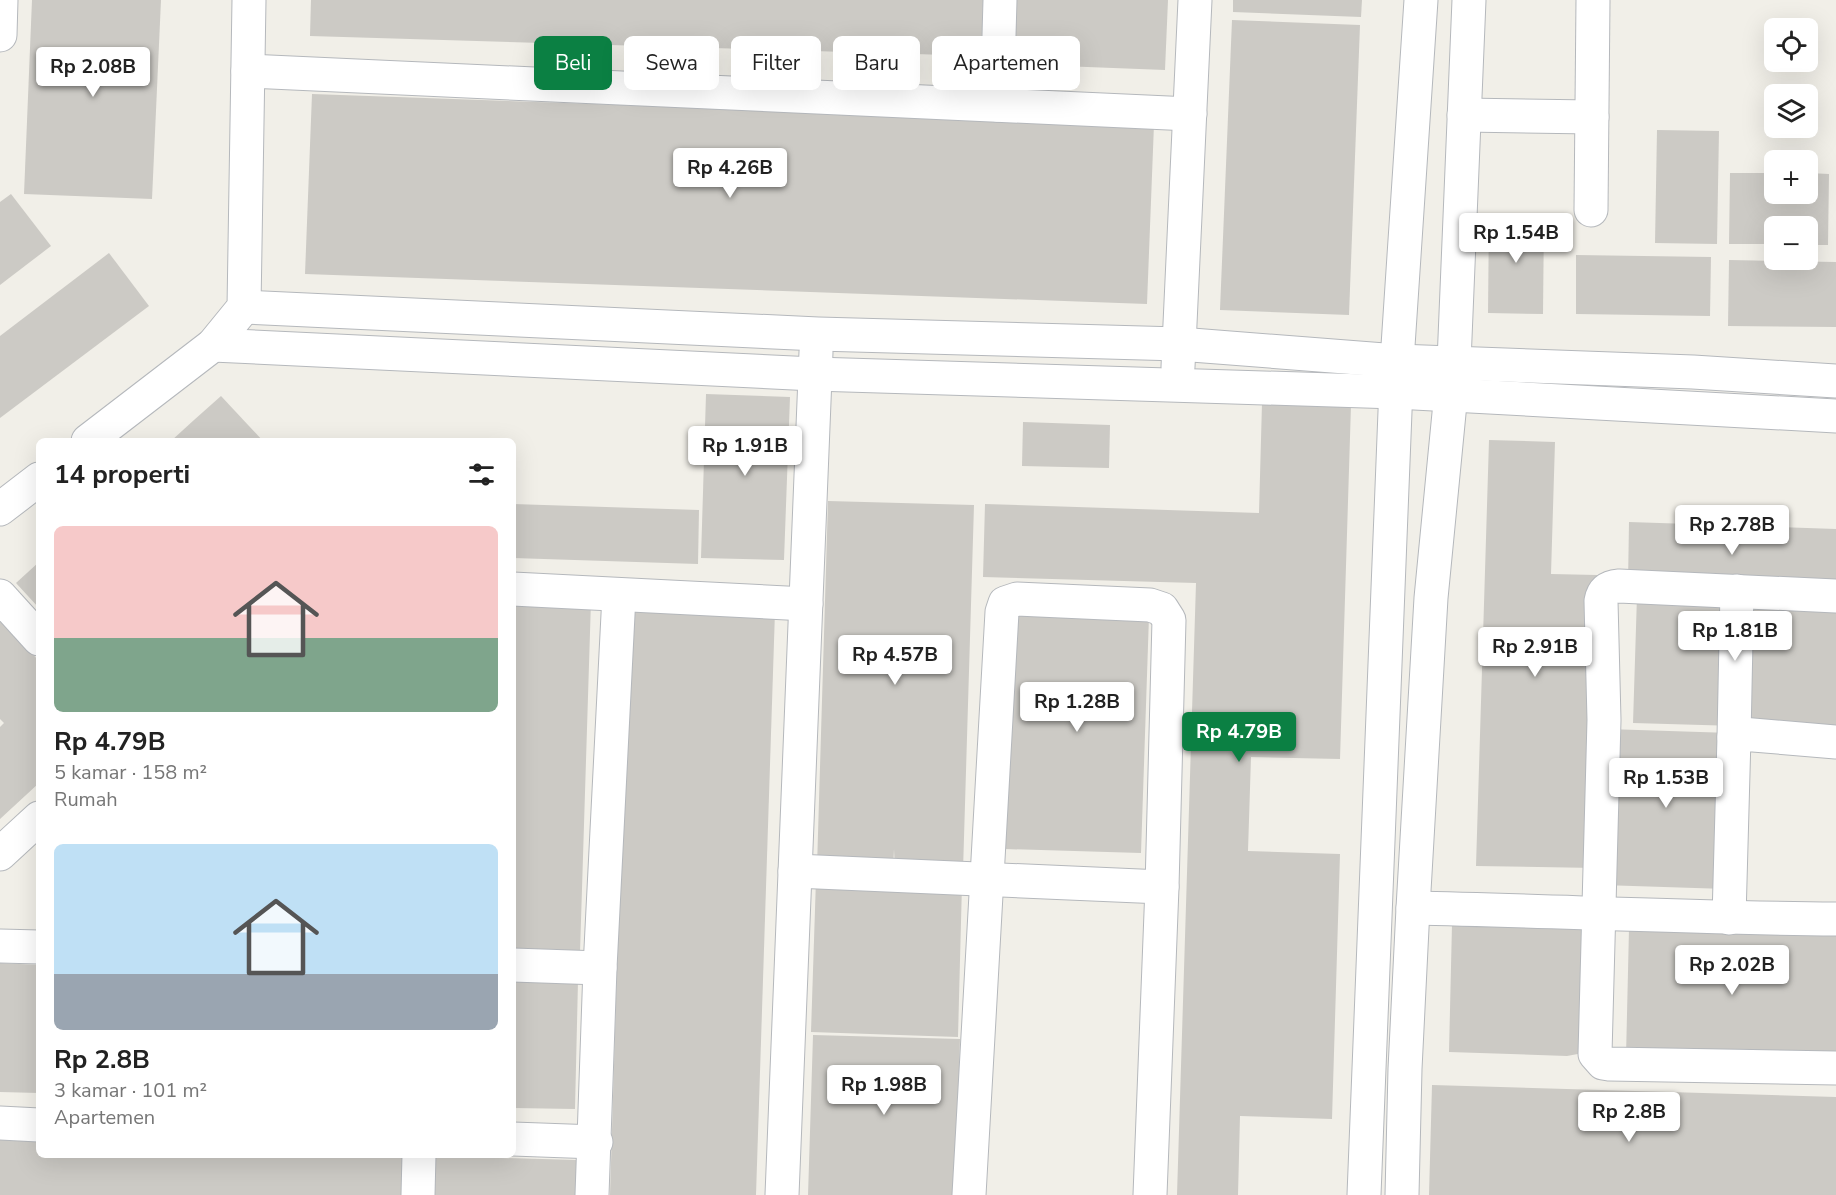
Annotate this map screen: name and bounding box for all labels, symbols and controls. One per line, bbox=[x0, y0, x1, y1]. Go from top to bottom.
map controls bbox=[1764, 18, 1818, 270]
button: locate bbox=[1764, 18, 1818, 72]
chip: Beli bbox=[534, 36, 612, 90]
chip: Sewa bbox=[624, 36, 719, 90]
chip: Filter bbox=[731, 36, 821, 90]
chip: Baru bbox=[833, 36, 920, 90]
chip: Apartemen bbox=[932, 36, 1080, 90]
pin: Rp 2.08B bbox=[31, 47, 155, 98]
text: Rp 2.08B bbox=[50, 53, 136, 80]
button: layers bbox=[1764, 84, 1818, 138]
pin: Rp 4.26B bbox=[668, 148, 792, 199]
button: + bbox=[1764, 150, 1818, 204]
text: Rp 4.26B bbox=[687, 154, 773, 181]
pin: Rp 1.54B bbox=[1454, 213, 1578, 264]
button: − bbox=[1764, 216, 1818, 270]
text: Rp 1.54B bbox=[1473, 219, 1559, 246]
pin: Rp 1.91B bbox=[683, 426, 807, 477]
text: Rp 1.91B bbox=[702, 432, 788, 459]
text: 14 properti bbox=[54, 457, 190, 492]
icon: filters bbox=[465, 458, 498, 491]
pin: Rp 2.78B bbox=[1670, 505, 1794, 556]
text: Rp 2.78B bbox=[1689, 511, 1775, 538]
icon: home bbox=[222, 565, 330, 673]
pin: Rp 1.81B bbox=[1673, 611, 1797, 662]
text: Rp 1.81B bbox=[1692, 617, 1778, 644]
pin: Rp 2.91B bbox=[1473, 627, 1597, 678]
text: Rp 2.91B bbox=[1492, 633, 1578, 660]
pin: Rp 4.57B bbox=[833, 635, 957, 686]
text: Rp 4.57B bbox=[852, 641, 938, 668]
pin: Rp 1.28B bbox=[1015, 682, 1139, 733]
text: Rp 1.28B bbox=[1034, 688, 1120, 715]
pin: Rp 4.79B bbox=[1177, 712, 1301, 763]
text: Rp 4.79B bbox=[1196, 718, 1282, 745]
text: Rp 4.79B bbox=[54, 724, 166, 759]
pin: Rp 1.53B bbox=[1604, 758, 1728, 809]
text: 5 kamar · 158 m² bbox=[54, 759, 207, 786]
text: Rp 1.53B bbox=[1623, 764, 1709, 791]
text: Rumah bbox=[54, 786, 118, 813]
icon: home bbox=[222, 883, 330, 991]
pin: Rp 2.02B bbox=[1670, 945, 1794, 996]
text: Rp 2.02B bbox=[1689, 951, 1775, 978]
text: Rp 2.8B bbox=[54, 1042, 150, 1077]
pin: Rp 1.98B bbox=[822, 1065, 946, 1116]
text: Rp 1.98B bbox=[841, 1071, 927, 1098]
text: 3 kamar · 101 m² bbox=[54, 1077, 207, 1104]
pin: Rp 2.8B bbox=[1574, 1092, 1684, 1143]
text: Rp 2.8B bbox=[1592, 1098, 1666, 1125]
text: Apartemen bbox=[54, 1104, 155, 1131]

